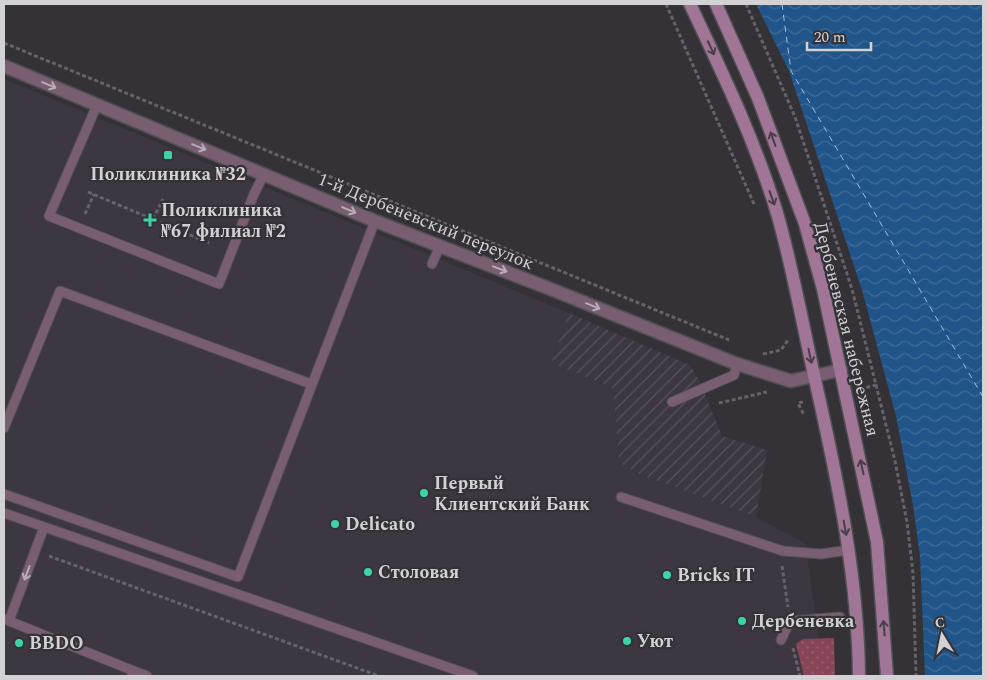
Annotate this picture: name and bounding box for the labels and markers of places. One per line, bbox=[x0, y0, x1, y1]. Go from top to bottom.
marker: Поликлиника №32 bbox=[162, 149, 174, 161]
place label: Поликлиника №32 bbox=[90, 161, 246, 188]
place label: Поликлиника №67 филиал №2 bbox=[161, 197, 286, 245]
marker: Поликлиника №67 филиал №2 bbox=[143, 213, 157, 227]
place label: Первый Клиентский Банк bbox=[434, 470, 590, 518]
marker: Первый Клиентский Банк bbox=[418, 487, 430, 499]
place label: Delicato bbox=[345, 511, 415, 538]
marker: Delicato bbox=[329, 518, 341, 530]
place label: Столовая bbox=[378, 559, 460, 586]
place label: Bricks IT bbox=[677, 562, 755, 589]
marker: Столовая bbox=[362, 566, 374, 578]
marker: Bricks IT bbox=[661, 569, 673, 581]
place label: Дербеневка bbox=[752, 608, 855, 635]
marker: Дербеневка bbox=[736, 615, 748, 627]
place label: Уют bbox=[637, 628, 673, 655]
place label: BBDO bbox=[29, 630, 84, 657]
marker: Уют bbox=[621, 635, 633, 647]
marker: BBDO bbox=[13, 637, 25, 649]

